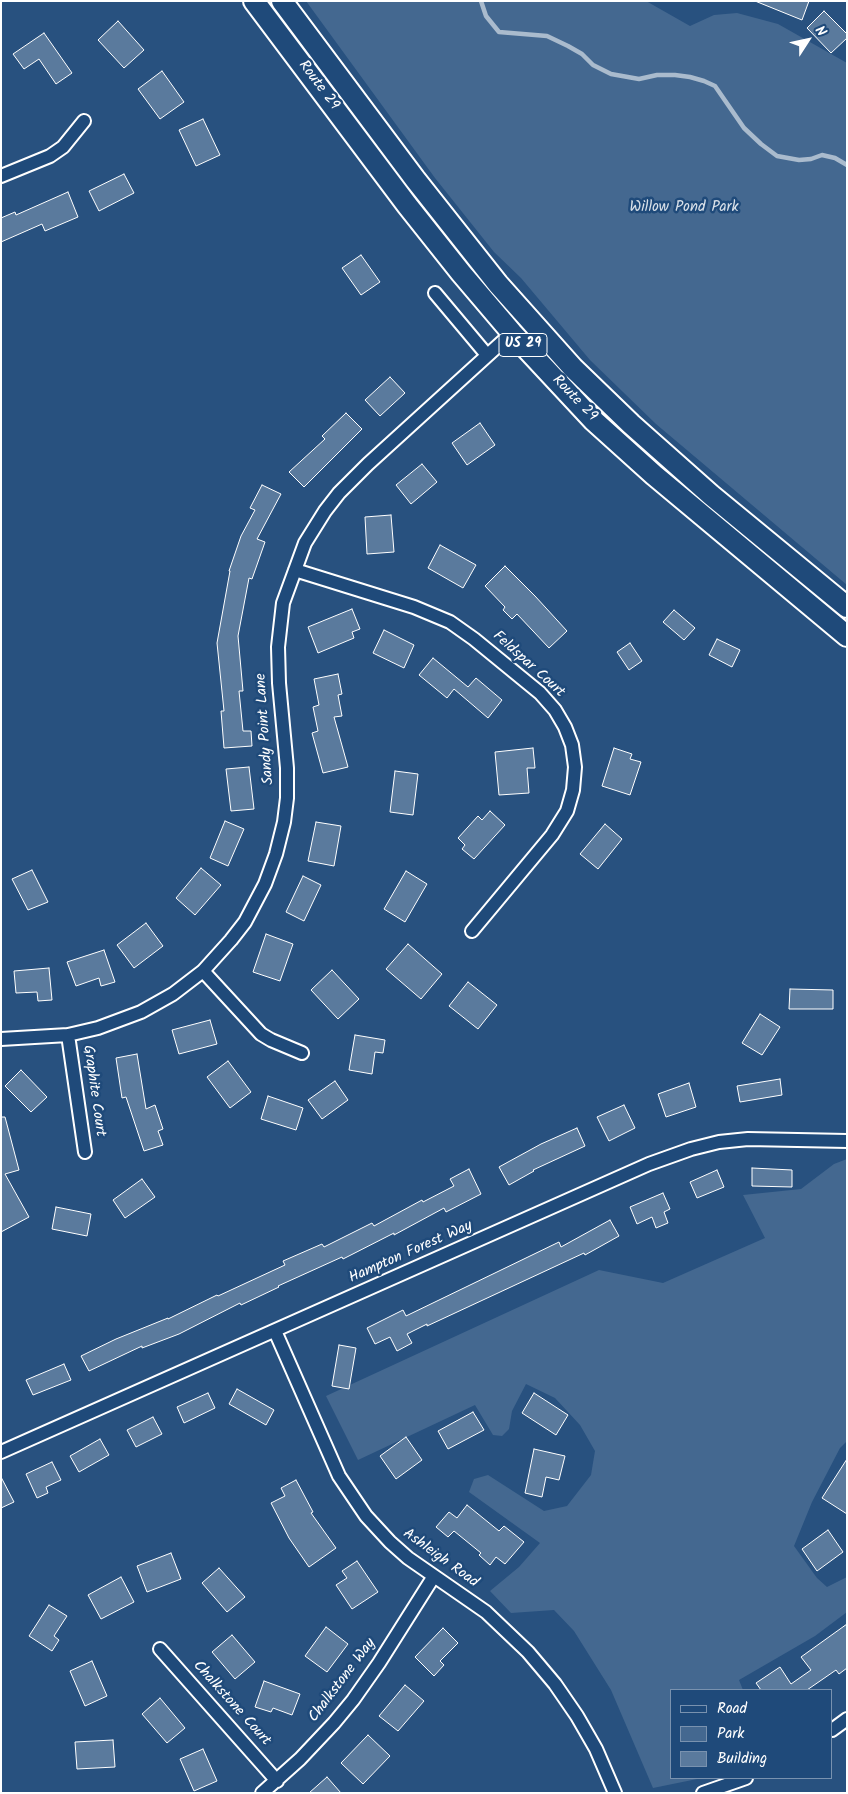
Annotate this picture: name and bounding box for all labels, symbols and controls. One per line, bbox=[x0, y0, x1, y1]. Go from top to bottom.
north arrow bbox=[783, 15, 833, 65]
text: N bbox=[809, 21, 832, 41]
street label: Route 29 bbox=[294, 58, 342, 114]
park label: Willow Pond Park bbox=[629, 199, 739, 217]
road number: US 29 bbox=[499, 334, 547, 356]
street label: Route 29 bbox=[548, 372, 600, 426]
street label: Feldspar Court bbox=[488, 628, 568, 702]
street label: Sandy Point Lane bbox=[253, 673, 279, 785]
street label: Graphite Court bbox=[78, 1044, 108, 1138]
street label: Hampton Forest Way bbox=[347, 1218, 475, 1288]
street label: Ashleigh Road bbox=[399, 1526, 481, 1592]
street label: Chalkstone Way bbox=[306, 1636, 380, 1726]
street label: Chalkstone Court bbox=[188, 1658, 274, 1750]
legend bbox=[670, 1689, 833, 1779]
text: Road bbox=[717, 1697, 747, 1721]
text: Park bbox=[717, 1722, 744, 1746]
text: Building bbox=[717, 1747, 767, 1771]

